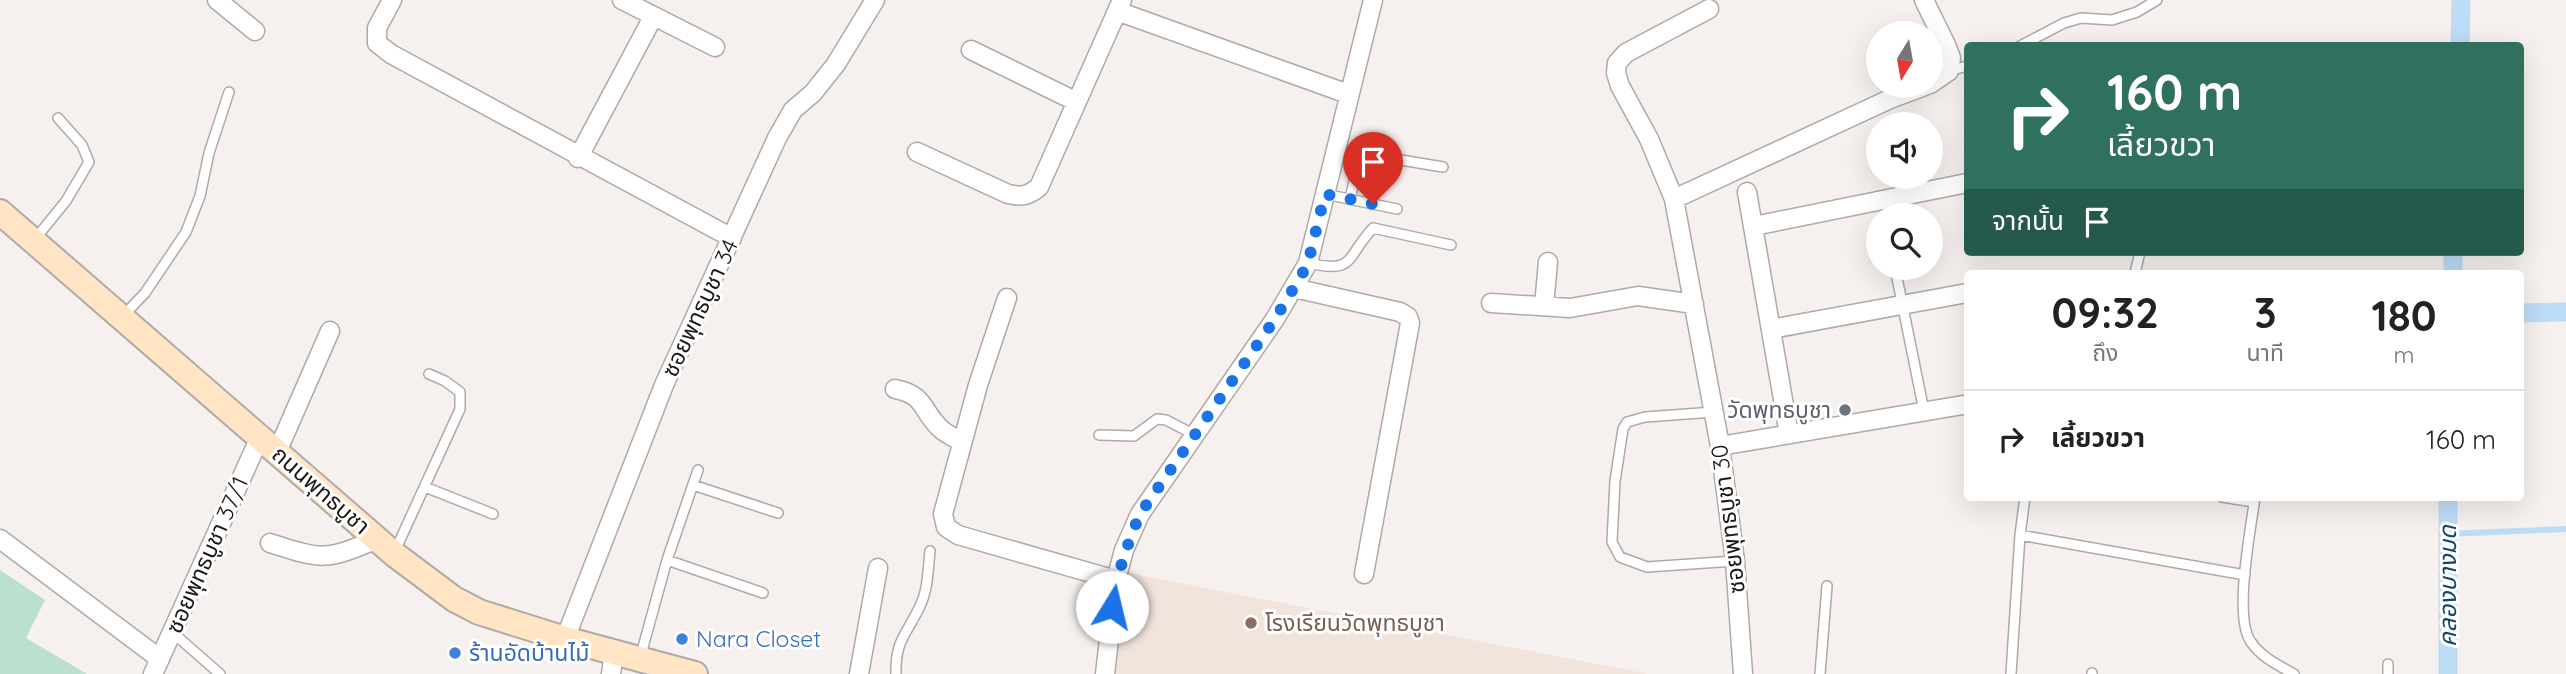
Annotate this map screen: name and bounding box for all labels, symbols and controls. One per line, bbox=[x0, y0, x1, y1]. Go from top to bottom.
north arrow bbox=[1866, 21, 1942, 98]
map controls bbox=[1866, 21, 1943, 280]
text: 160 m bbox=[2107, 61, 2242, 122]
icon: right bbox=[1992, 70, 2083, 161]
button: sound bbox=[1866, 112, 1943, 189]
text: เลี้ยวขวา bbox=[2107, 124, 2215, 164]
pin bbox=[1343, 132, 1403, 204]
icon: arrive bbox=[1354, 143, 1392, 181]
button: search bbox=[1866, 203, 1943, 280]
icon: arrive bbox=[2078, 203, 2116, 241]
text: จากนั้น bbox=[1992, 204, 2064, 237]
street label: ซอยพุทธบูชา 34 bbox=[655, 234, 745, 382]
text: 09:32 bbox=[2051, 286, 2159, 339]
text: 3 bbox=[2254, 286, 2276, 339]
text: 180 bbox=[2371, 289, 2437, 342]
text: ถึง bbox=[2092, 338, 2118, 367]
text: นาที bbox=[2246, 338, 2284, 367]
text: m bbox=[2393, 340, 2414, 369]
place label: วัดพุทธบูชา bbox=[1727, 395, 1831, 425]
marker: วัดพุทธบูชา bbox=[1837, 402, 1853, 418]
icon: right bbox=[1992, 420, 2030, 458]
text: เลี้ยวขวา bbox=[2051, 421, 2145, 454]
text: 160 m bbox=[2426, 423, 2496, 456]
street label: ถนนพุทธบูชา bbox=[266, 439, 376, 541]
street label: ซอยพุทธบูชา 30 bbox=[1704, 443, 1752, 595]
street label: ซอยพุทธบูชา 37/1 bbox=[159, 472, 255, 638]
water label: คลองบางมด bbox=[2432, 524, 2462, 647]
position arrow bbox=[1075, 570, 1149, 644]
place label: โรงเรียนวัดพุทธบูชา bbox=[1265, 608, 1445, 638]
marker: โรงเรียนวัดพุทธบูชา bbox=[1243, 615, 1259, 631]
place label: Nara Closet bbox=[696, 624, 821, 653]
marker: Nara Closet bbox=[674, 631, 690, 647]
place label: ร้านอัดบ้านไม้ bbox=[469, 638, 589, 667]
marker: ร้านอัดบ้านไม้ bbox=[447, 645, 463, 661]

